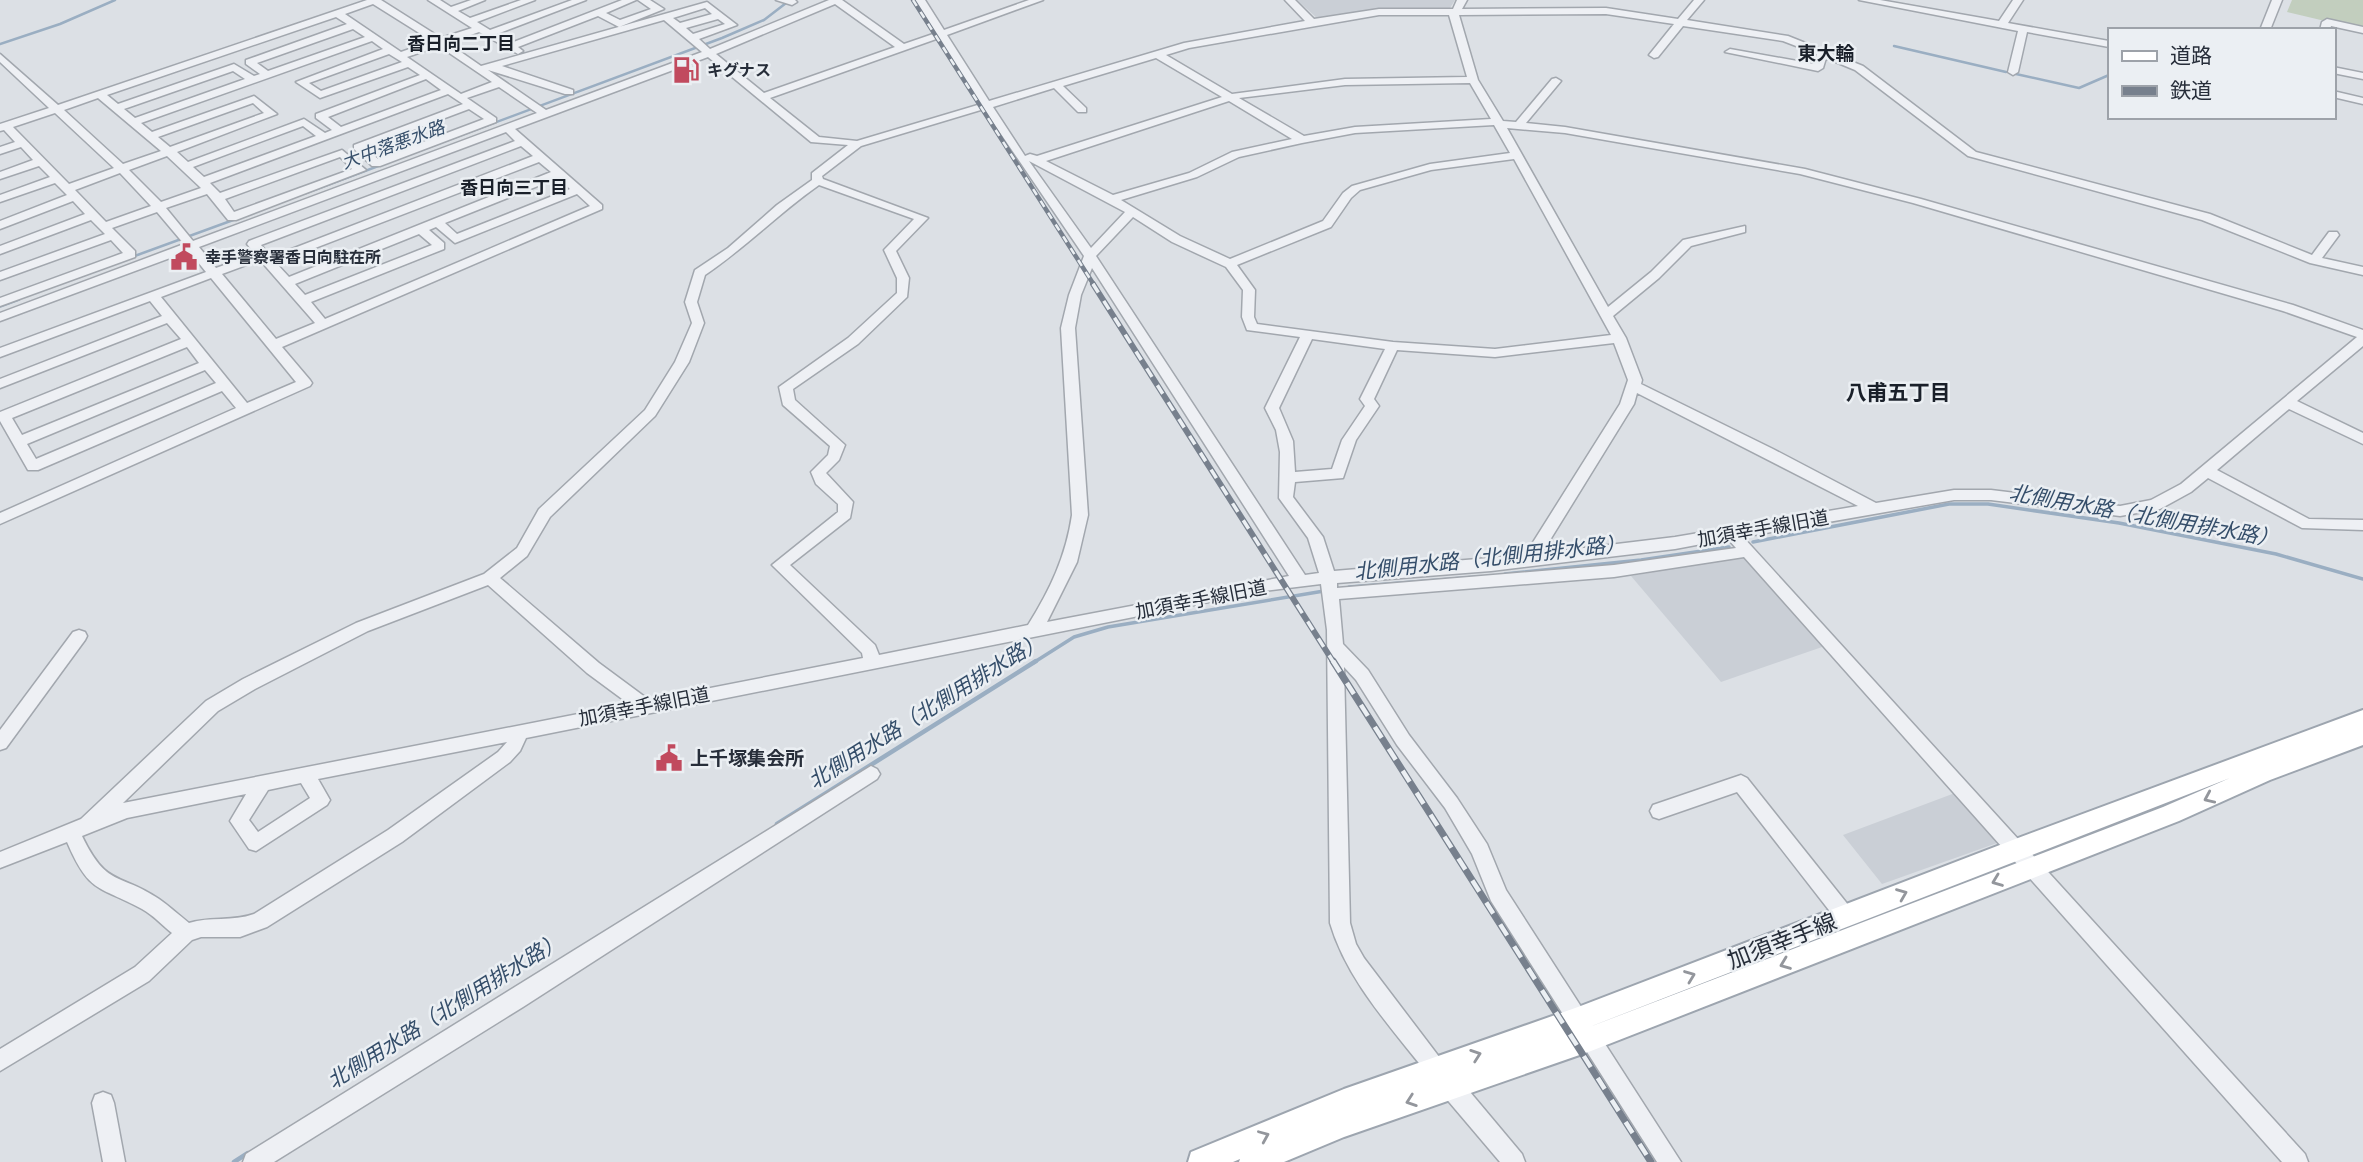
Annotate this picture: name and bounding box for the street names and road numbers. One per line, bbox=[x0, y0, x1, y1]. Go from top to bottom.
street label: 加須幸手線旧道 bbox=[1695, 502, 1831, 553]
street label: 加須幸手線旧道 bbox=[1133, 572, 1269, 625]
street label: 加須幸手線旧道 bbox=[576, 679, 712, 732]
street label: 加須幸手線 bbox=[1722, 904, 1842, 977]

